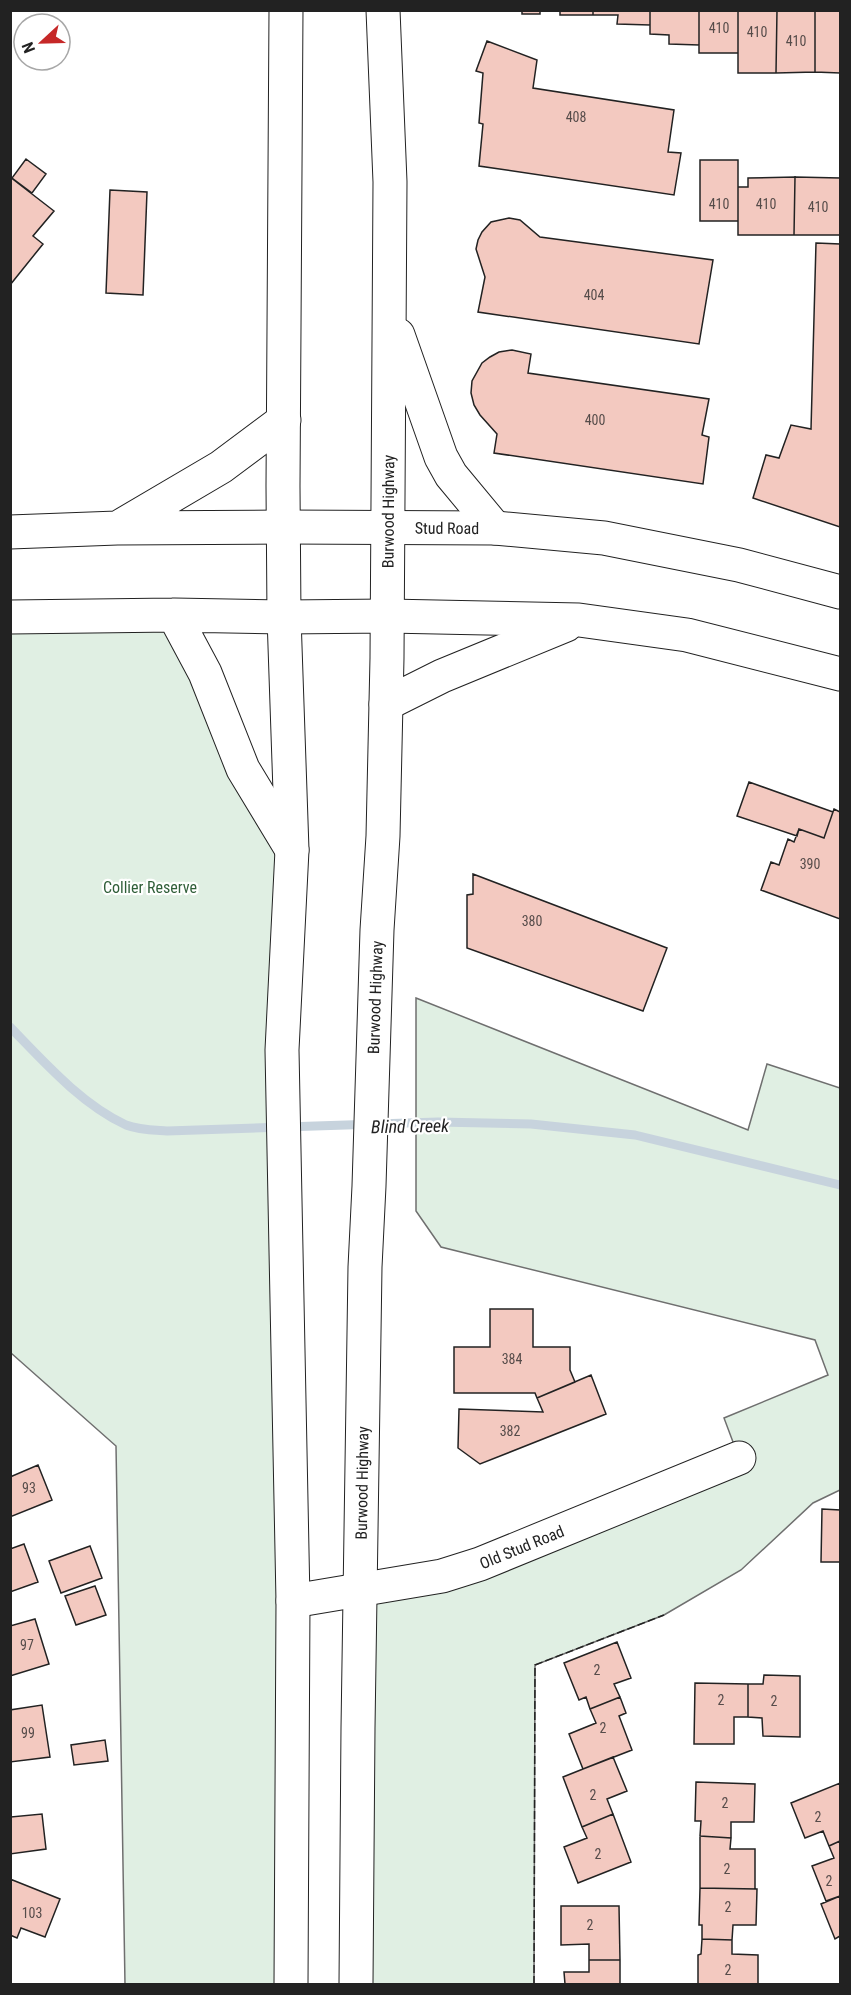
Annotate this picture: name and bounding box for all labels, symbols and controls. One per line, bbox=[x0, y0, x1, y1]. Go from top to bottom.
north arrow bbox=[12, 12, 72, 72]
house number: 410 bbox=[709, 20, 729, 36]
house number: 410 bbox=[747, 24, 767, 40]
house number: 410 bbox=[786, 33, 806, 49]
text: N bbox=[18, 39, 39, 56]
house number: 408 bbox=[566, 109, 586, 125]
house number: 410 bbox=[709, 196, 729, 212]
house number: 410 bbox=[756, 196, 776, 212]
house number: 410 bbox=[808, 199, 828, 215]
house number: 404 bbox=[584, 287, 604, 303]
house number: 400 bbox=[585, 412, 605, 428]
street label: Burwood Highway bbox=[378, 454, 398, 568]
street label: Stud Road bbox=[415, 518, 479, 537]
house number: 390 bbox=[800, 856, 820, 872]
park label: Collier Reserve bbox=[103, 878, 197, 897]
house number: 380 bbox=[522, 913, 542, 929]
street label: Burwood Highway bbox=[364, 940, 386, 1054]
water label: Blind Creek bbox=[371, 1115, 450, 1137]
house number: 384 bbox=[502, 1351, 522, 1367]
house number: 382 bbox=[500, 1423, 520, 1439]
street label: Burwood Highway bbox=[351, 1426, 372, 1540]
house number: 93 bbox=[22, 1480, 36, 1496]
street label: Old Stud Road bbox=[477, 1521, 567, 1573]
house number: 97 bbox=[20, 1637, 34, 1653]
house number: 2 bbox=[594, 1662, 601, 1678]
house number: 2 bbox=[718, 1692, 725, 1708]
house number: 2 bbox=[771, 1693, 778, 1709]
house number: 2 bbox=[600, 1720, 607, 1736]
house number: 99 bbox=[21, 1725, 35, 1741]
house number: 2 bbox=[590, 1787, 597, 1803]
house number: 2 bbox=[722, 1795, 729, 1811]
house number: 2 bbox=[815, 1809, 822, 1825]
house number: 2 bbox=[595, 1846, 602, 1862]
house number: 2 bbox=[724, 1861, 731, 1877]
house number: 2 bbox=[826, 1873, 833, 1889]
house number: 2 bbox=[725, 1899, 732, 1915]
house number: 103 bbox=[22, 1905, 42, 1921]
house number: 2 bbox=[587, 1917, 594, 1933]
house number: 2 bbox=[725, 1962, 732, 1978]

